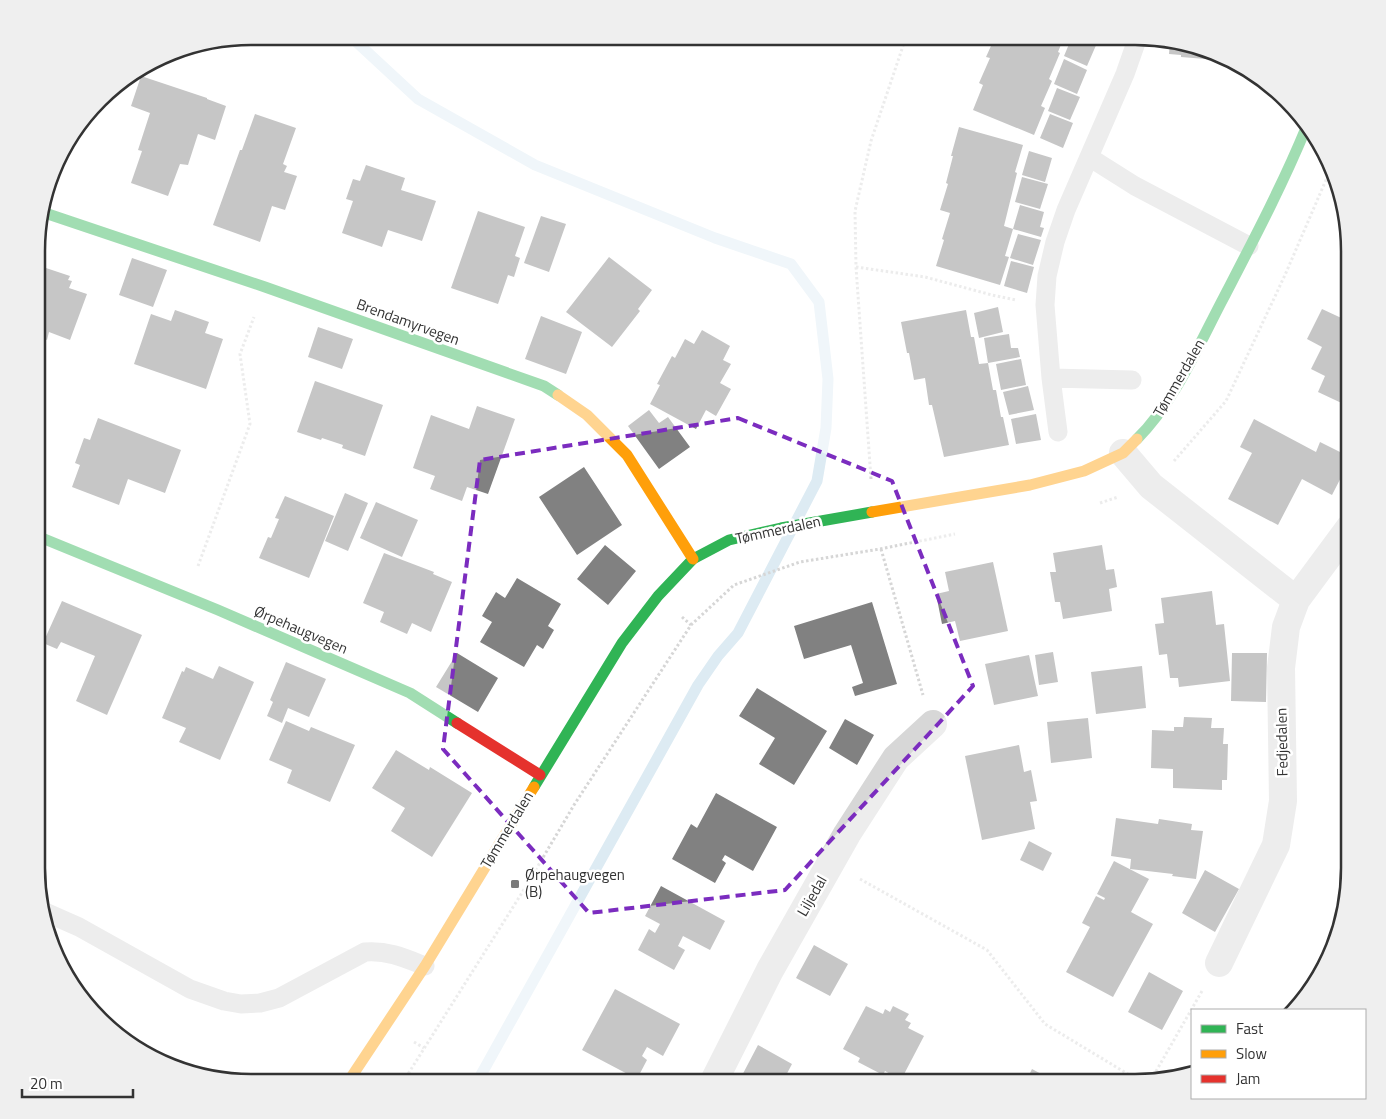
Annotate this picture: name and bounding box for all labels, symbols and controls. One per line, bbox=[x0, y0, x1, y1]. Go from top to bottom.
street label: Brendamyrvegen bbox=[353, 292, 463, 351]
street label: Tømmerdalen bbox=[1147, 334, 1210, 421]
street label: Tømmerdalen bbox=[733, 509, 823, 550]
street label: Ørpehaugvegen bbox=[251, 599, 352, 660]
street label: Fedjedalen bbox=[1269, 708, 1294, 776]
street label: Tømmerdalen bbox=[474, 787, 539, 873]
place label: Ørpehaugvegen (B) bbox=[525, 863, 625, 903]
street label: Liljedal bbox=[791, 871, 832, 920]
marker: Ørpehaugvegen (B) bbox=[509, 878, 521, 890]
legend bbox=[1191, 1009, 1366, 1099]
text: Fast bbox=[1236, 1017, 1264, 1040]
text: Slow bbox=[1236, 1042, 1267, 1065]
scale bar bbox=[22, 1066, 134, 1098]
text: Jam bbox=[1236, 1067, 1260, 1090]
text: 20 m bbox=[30, 1072, 63, 1095]

